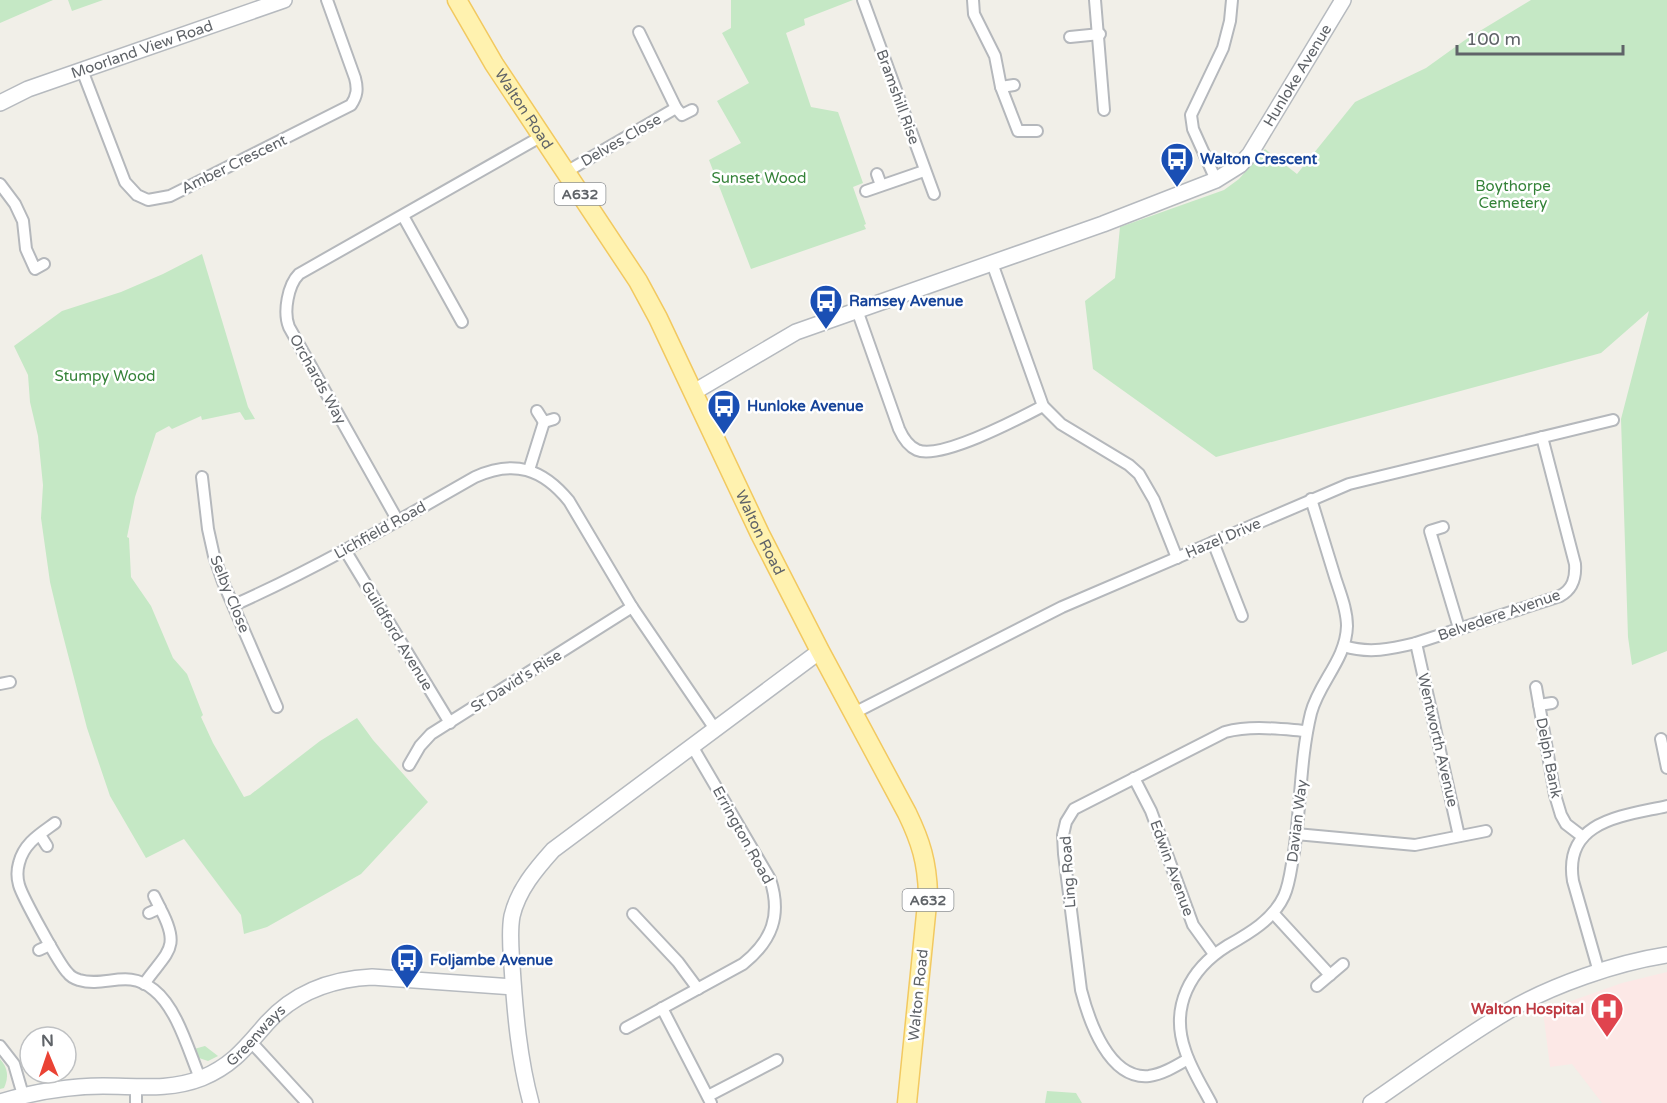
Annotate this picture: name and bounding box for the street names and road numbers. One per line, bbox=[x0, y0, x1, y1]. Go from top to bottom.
street label: Moorland View Road bbox=[69, 16, 215, 82]
street label: Hunloke Avenue bbox=[1260, 21, 1335, 130]
street label: Bramshill Rise bbox=[872, 47, 924, 147]
street label: Walton Road bbox=[491, 66, 557, 152]
street label: Delves Close bbox=[578, 110, 664, 170]
street label: Amber Crescent bbox=[178, 131, 290, 197]
road number: A632 bbox=[554, 183, 606, 205]
street label: Orchards Way bbox=[286, 331, 350, 427]
street label: Walton Road bbox=[732, 487, 788, 578]
street label: Lichfield Road bbox=[331, 497, 429, 563]
street label: Hazel Drive bbox=[1183, 514, 1263, 562]
street label: Selby Close bbox=[206, 553, 254, 635]
street label: Guildford Avenue bbox=[357, 578, 437, 694]
street label: Belvedere Avenue bbox=[1435, 586, 1563, 644]
street label: St David's Rise bbox=[467, 646, 565, 716]
street label: Wentworth Avenue bbox=[1414, 671, 1462, 809]
street label: Delph Bank bbox=[1532, 716, 1566, 800]
street label: Davian Way bbox=[1283, 778, 1311, 864]
street label: Errington Road bbox=[709, 783, 777, 887]
street label: Edwin Avenue bbox=[1146, 817, 1198, 919]
street label: Ling Road bbox=[1056, 835, 1080, 909]
road number: A632 bbox=[902, 889, 954, 911]
street label: Walton Road bbox=[904, 948, 932, 1042]
street label: Greenways bbox=[223, 1001, 289, 1070]

